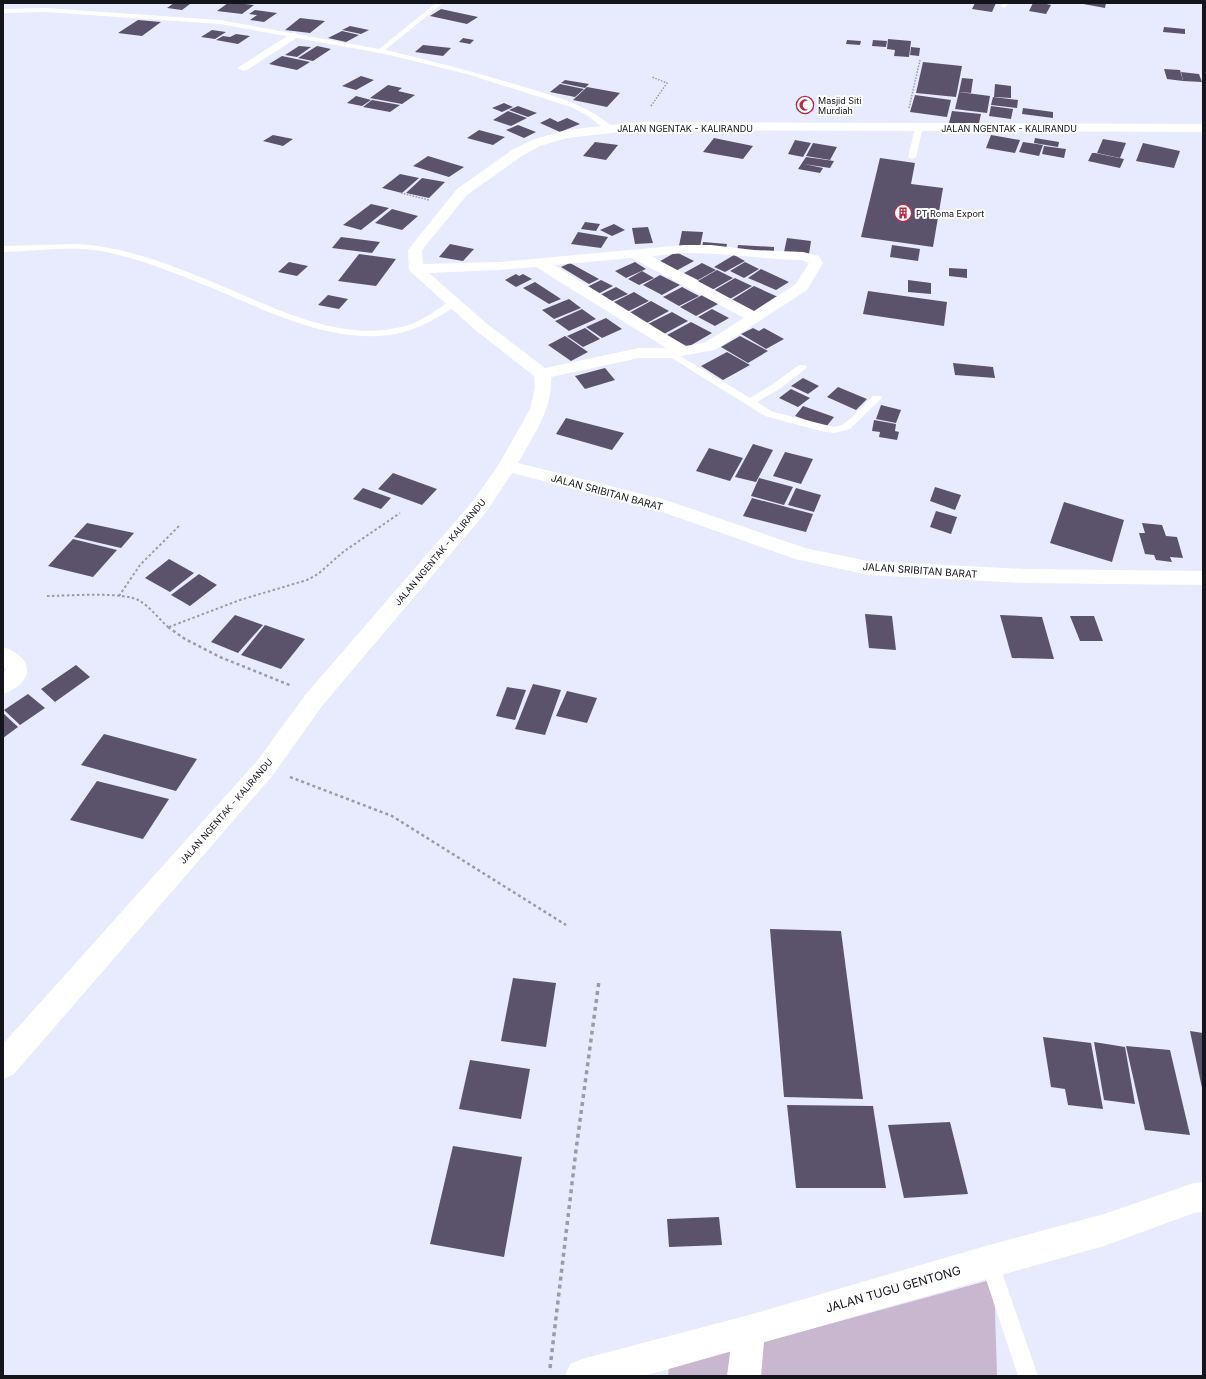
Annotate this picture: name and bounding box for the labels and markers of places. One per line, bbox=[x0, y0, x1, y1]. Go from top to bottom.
mosque icon: Masjid Siti Murdiah bbox=[795, 95, 815, 115]
place label: Masjid Siti Murdiah bbox=[818, 95, 861, 116]
building icon: PT Roma Export bbox=[893, 203, 913, 223]
place label: PT Roma Export bbox=[916, 208, 984, 219]

